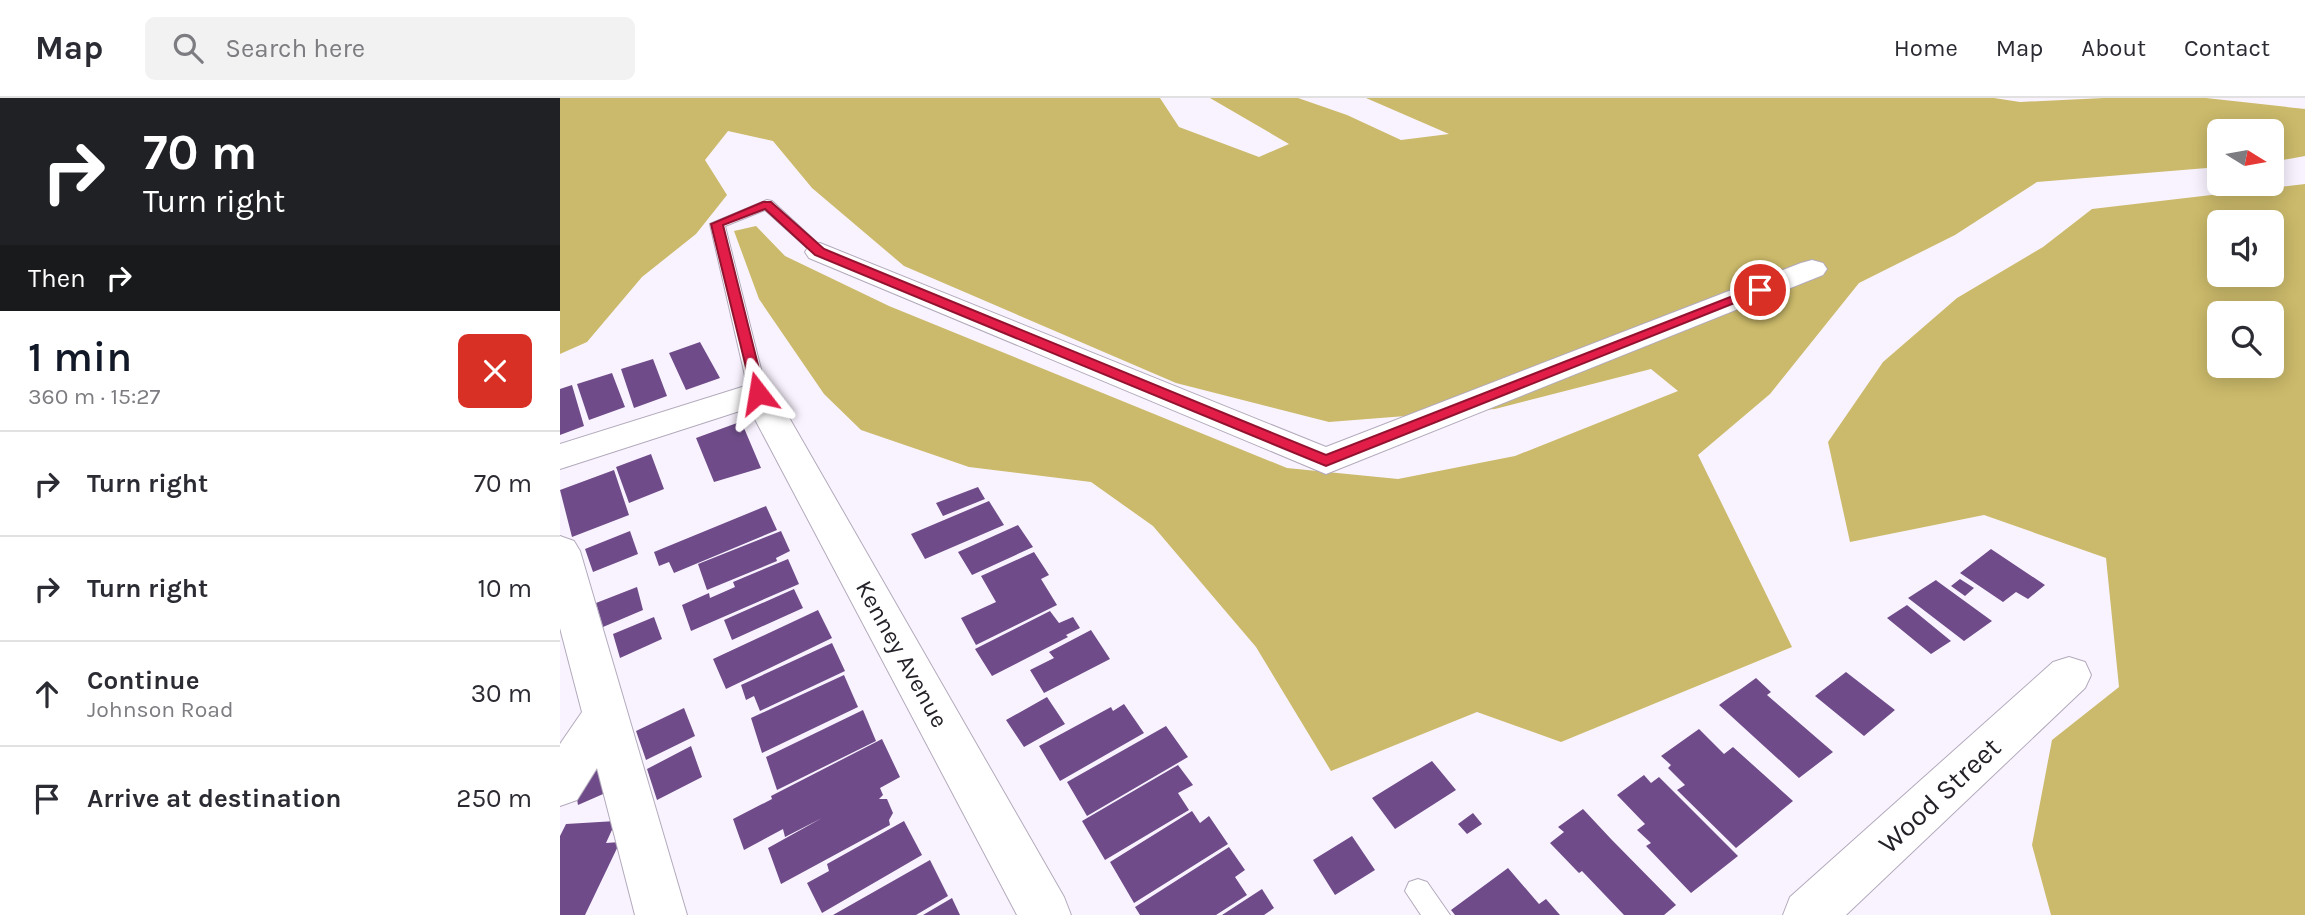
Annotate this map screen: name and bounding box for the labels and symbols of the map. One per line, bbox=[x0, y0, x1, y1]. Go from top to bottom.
north arrow bbox=[2207, 119, 2284, 196]
pin bbox=[1730, 260, 1790, 320]
position arrow bbox=[721, 356, 795, 430]
street label: Kenney Avenue bbox=[850, 575, 954, 733]
street label: Wood Street bbox=[1871, 730, 2007, 860]

